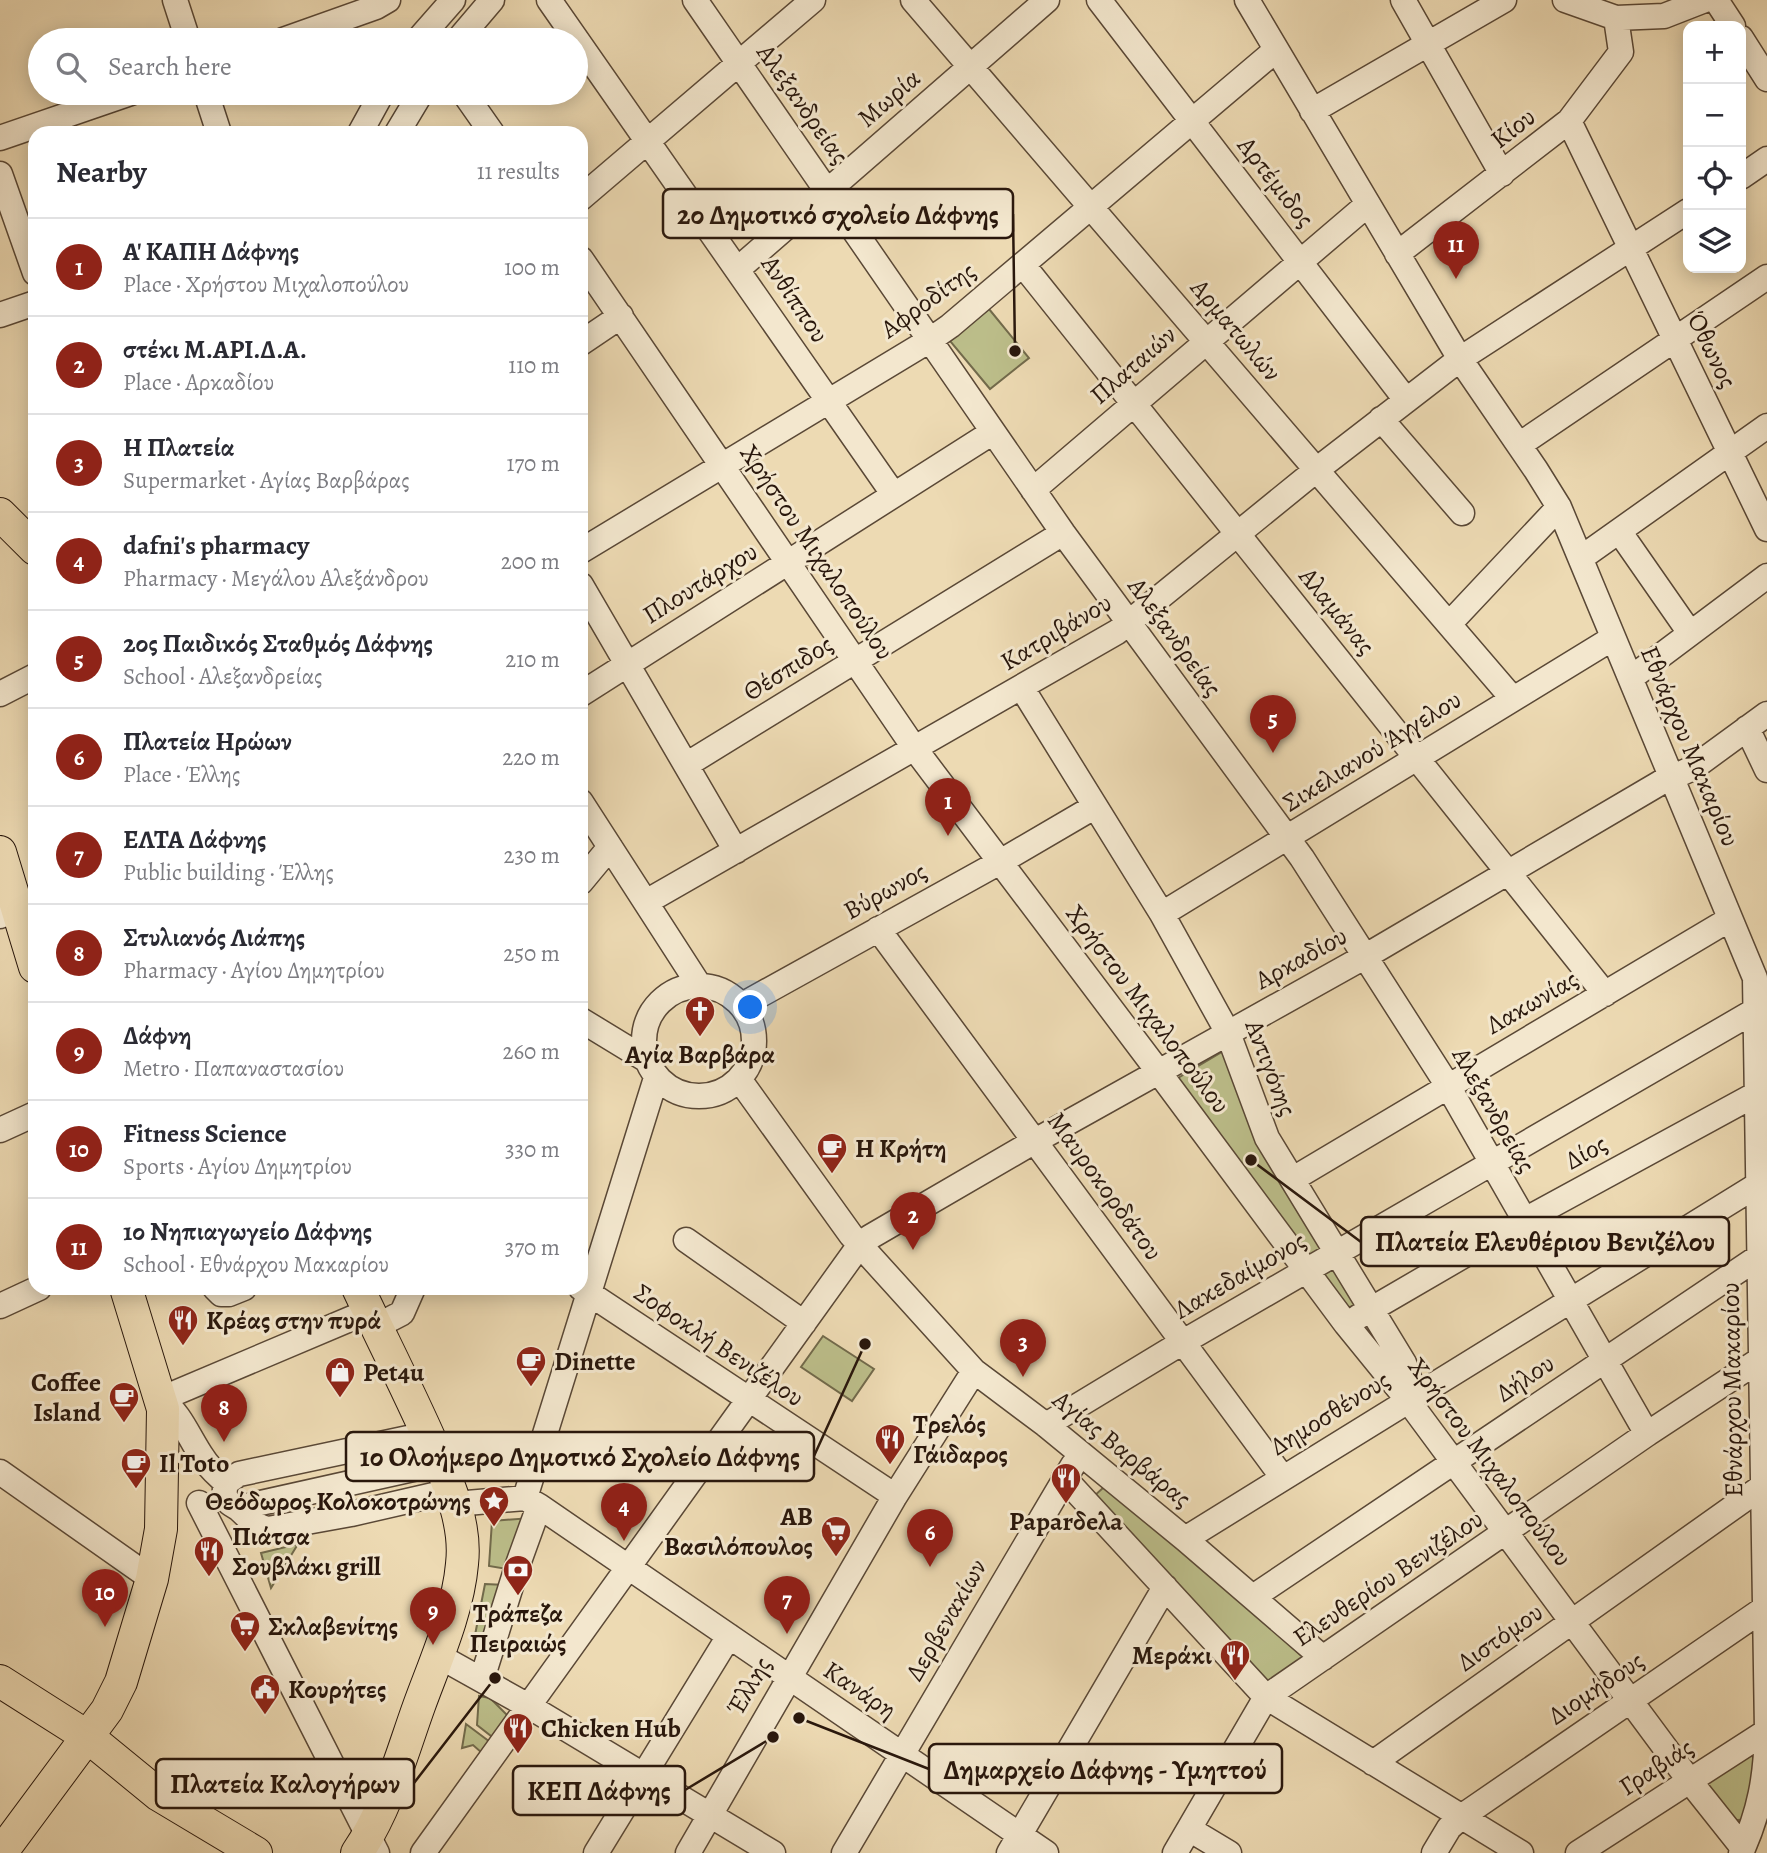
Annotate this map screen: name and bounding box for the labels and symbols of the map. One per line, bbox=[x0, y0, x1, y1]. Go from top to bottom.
street label: Αλεξανδρείας bbox=[748, 36, 857, 171]
street label: Μωρία bbox=[850, 61, 928, 135]
street label: Κίου bbox=[1483, 99, 1543, 157]
street label: Αρτέμιδος bbox=[1229, 129, 1323, 235]
callout: 2ο Δημοτικό σχολείο Δάφνης bbox=[663, 189, 1013, 238]
text: 2ο Δημοτικό σχολείο Δάφνης bbox=[677, 196, 999, 234]
pin: 11 bbox=[1433, 221, 1479, 279]
street label: Ανθίππου bbox=[752, 248, 837, 350]
street label: Αφροδίτης bbox=[873, 254, 983, 347]
street label: Αρματωλών bbox=[1182, 270, 1289, 389]
street label: Όθωνος bbox=[1678, 305, 1745, 394]
street label: Πλαταιών bbox=[1082, 318, 1184, 412]
street label: Χρήστου Μιχαλοπούλου bbox=[732, 437, 902, 667]
street label: Πλουτάρχου bbox=[636, 534, 764, 632]
street label: Αλαμάνας bbox=[1290, 559, 1383, 662]
street label: Αλεξανδρείας bbox=[1119, 569, 1230, 704]
street label: Κατριβάνου bbox=[994, 585, 1118, 679]
street label: Θέσπιδος bbox=[736, 627, 840, 709]
street label: Εθνάρχου Μακαρίου bbox=[1632, 640, 1748, 852]
street label: Σικελιανού Άγγελου bbox=[1276, 682, 1468, 820]
pin: 5 bbox=[1250, 695, 1296, 753]
pin: 1 bbox=[925, 778, 971, 836]
street label: Βύρωνος bbox=[837, 854, 933, 928]
street label: Χρήστου Μιχαλοπούλου bbox=[1058, 897, 1238, 1121]
street label: Αρκαδίου bbox=[1248, 918, 1353, 998]
street label: Λακωνίας bbox=[1479, 962, 1584, 1043]
your location bbox=[733, 990, 767, 1024]
church icon: Αγία Βαρβάρα bbox=[683, 994, 717, 1038]
street label: Αντιγόνης bbox=[1236, 1014, 1305, 1121]
place label: Αγία Βαρβάρα bbox=[624, 1037, 775, 1072]
street label: Αλεξανδρείας bbox=[1443, 1040, 1544, 1179]
street label: Μαυροκορδάτου bbox=[1039, 1105, 1171, 1267]
street label: Δίος bbox=[1559, 1126, 1613, 1178]
cafe icon: Η Κρήτη bbox=[815, 1131, 849, 1175]
place label: Η Κρήτη bbox=[855, 1131, 947, 1166]
pin: 2 bbox=[890, 1192, 936, 1250]
callout: Πλατεία Ελευθέριου Βενιζέλου bbox=[1361, 1217, 1729, 1266]
street label: Λακεδαίμονος bbox=[1167, 1223, 1313, 1327]
text: Πλατεία Ελευθέριου Βενιζέλου bbox=[1375, 1223, 1715, 1261]
street label: Σοφοκλή Βενιζέλου bbox=[627, 1275, 811, 1415]
street label: Εθνάρχου Μακαρίου bbox=[1713, 1282, 1751, 1498]
restaurant icon: Κρέας στην πυρά bbox=[166, 1303, 200, 1347]
place label: Κρέας στην πυρά bbox=[206, 1303, 382, 1338]
pin: 3 bbox=[1000, 1319, 1046, 1377]
cafe icon: Dinette bbox=[514, 1344, 548, 1388]
place label: Dinette bbox=[554, 1344, 635, 1379]
street label: Δήλου bbox=[1489, 1346, 1561, 1410]
street label: Χρήστου Μιχαλοπούλου bbox=[1400, 1350, 1580, 1574]
shop icon: Pet4u bbox=[323, 1355, 357, 1399]
place label: Pet4u bbox=[363, 1355, 425, 1390]
street label: Δημοσθένους bbox=[1263, 1362, 1397, 1464]
place label: Coffee Island bbox=[31, 1365, 102, 1430]
cafe icon: Coffee Island bbox=[107, 1380, 141, 1424]
street label: Αγίας Βαρβάρας bbox=[1045, 1382, 1199, 1516]
pin: 8 bbox=[201, 1384, 247, 1442]
place label: Τρελός Γάιδαρος bbox=[913, 1407, 1008, 1472]
restaurant icon: Τρελός Γάιδαρος bbox=[873, 1422, 907, 1466]
callout: 1ο Ολοήμερο Δημοτικό Σχολείο Δάφνης bbox=[346, 1432, 814, 1481]
text: 1ο Ολοήμερο Δημοτικό Σχολείο Δάφνης bbox=[360, 1438, 800, 1476]
cafe icon: Il Toto bbox=[119, 1446, 153, 1490]
place label: Il Toto bbox=[159, 1446, 229, 1481]
restaurant icon: Paparδeλa bbox=[1049, 1461, 1083, 1505]
pin: 4 bbox=[601, 1483, 647, 1541]
place label: Θεόδωρος Κολοκοτρώνης bbox=[205, 1484, 471, 1519]
place icon: Θεόδωρος Κολοκοτρώνης bbox=[477, 1484, 511, 1528]
place label: ΑΒ Βασιλόπουλος bbox=[664, 1499, 813, 1564]
street label: Ελευθερίου Βενιζέλου bbox=[1286, 1501, 1490, 1655]
place label: Paparδeλa bbox=[1009, 1504, 1123, 1539]
pin: 6 bbox=[907, 1509, 953, 1567]
supermarket icon: ΑΒ Βασιλόπουλος bbox=[819, 1514, 853, 1558]
place label: Πιάτσα Σουβλάκι grill bbox=[232, 1519, 381, 1584]
restaurant icon: Πιάτσα Σουβλάκι grill bbox=[192, 1534, 226, 1578]
bank icon: Τράπεζα Πειραιώς bbox=[501, 1553, 535, 1597]
street label: Δερβενακίων bbox=[897, 1553, 995, 1687]
pin: 10 bbox=[82, 1569, 128, 1627]
pin: 7 bbox=[764, 1576, 810, 1634]
pin: 9 bbox=[410, 1587, 456, 1645]
street label: Διστόμου bbox=[1450, 1595, 1550, 1679]
place label: Τράπεζα Πειραιώς bbox=[470, 1596, 566, 1661]
supermarket icon: Σκλαβενίτης bbox=[228, 1609, 262, 1653]
place label: Σκλαβενίτης bbox=[268, 1609, 398, 1644]
place label: Μεράκι bbox=[1132, 1638, 1212, 1673]
restaurant icon: Μεράκι bbox=[1218, 1638, 1252, 1682]
street label: Διομήδους bbox=[1541, 1643, 1651, 1733]
street label: Έλλης bbox=[718, 1650, 780, 1722]
street label: Κανάρη bbox=[816, 1653, 904, 1727]
public building icon: Κουρήτες bbox=[248, 1672, 282, 1716]
place label: Κουρήτες bbox=[288, 1672, 387, 1707]
restaurant icon: Chicken Hub bbox=[501, 1711, 535, 1755]
place label: Chicken Hub bbox=[541, 1711, 681, 1746]
street label: Γραβιάς bbox=[1612, 1730, 1700, 1804]
callout: Δημαρχείο Δάφνης - Υμηττού bbox=[929, 1744, 1282, 1793]
text: Δημαρχείο Δάφνης - Υμηττού bbox=[943, 1751, 1267, 1789]
callout: Πλατεία Καλογήρων bbox=[156, 1759, 414, 1808]
text: Πλατεία Καλογήρων bbox=[170, 1765, 400, 1803]
callout: ΚΕΠ Δάφνης bbox=[513, 1766, 685, 1815]
text: ΚΕΠ Δάφνης bbox=[527, 1772, 671, 1810]

